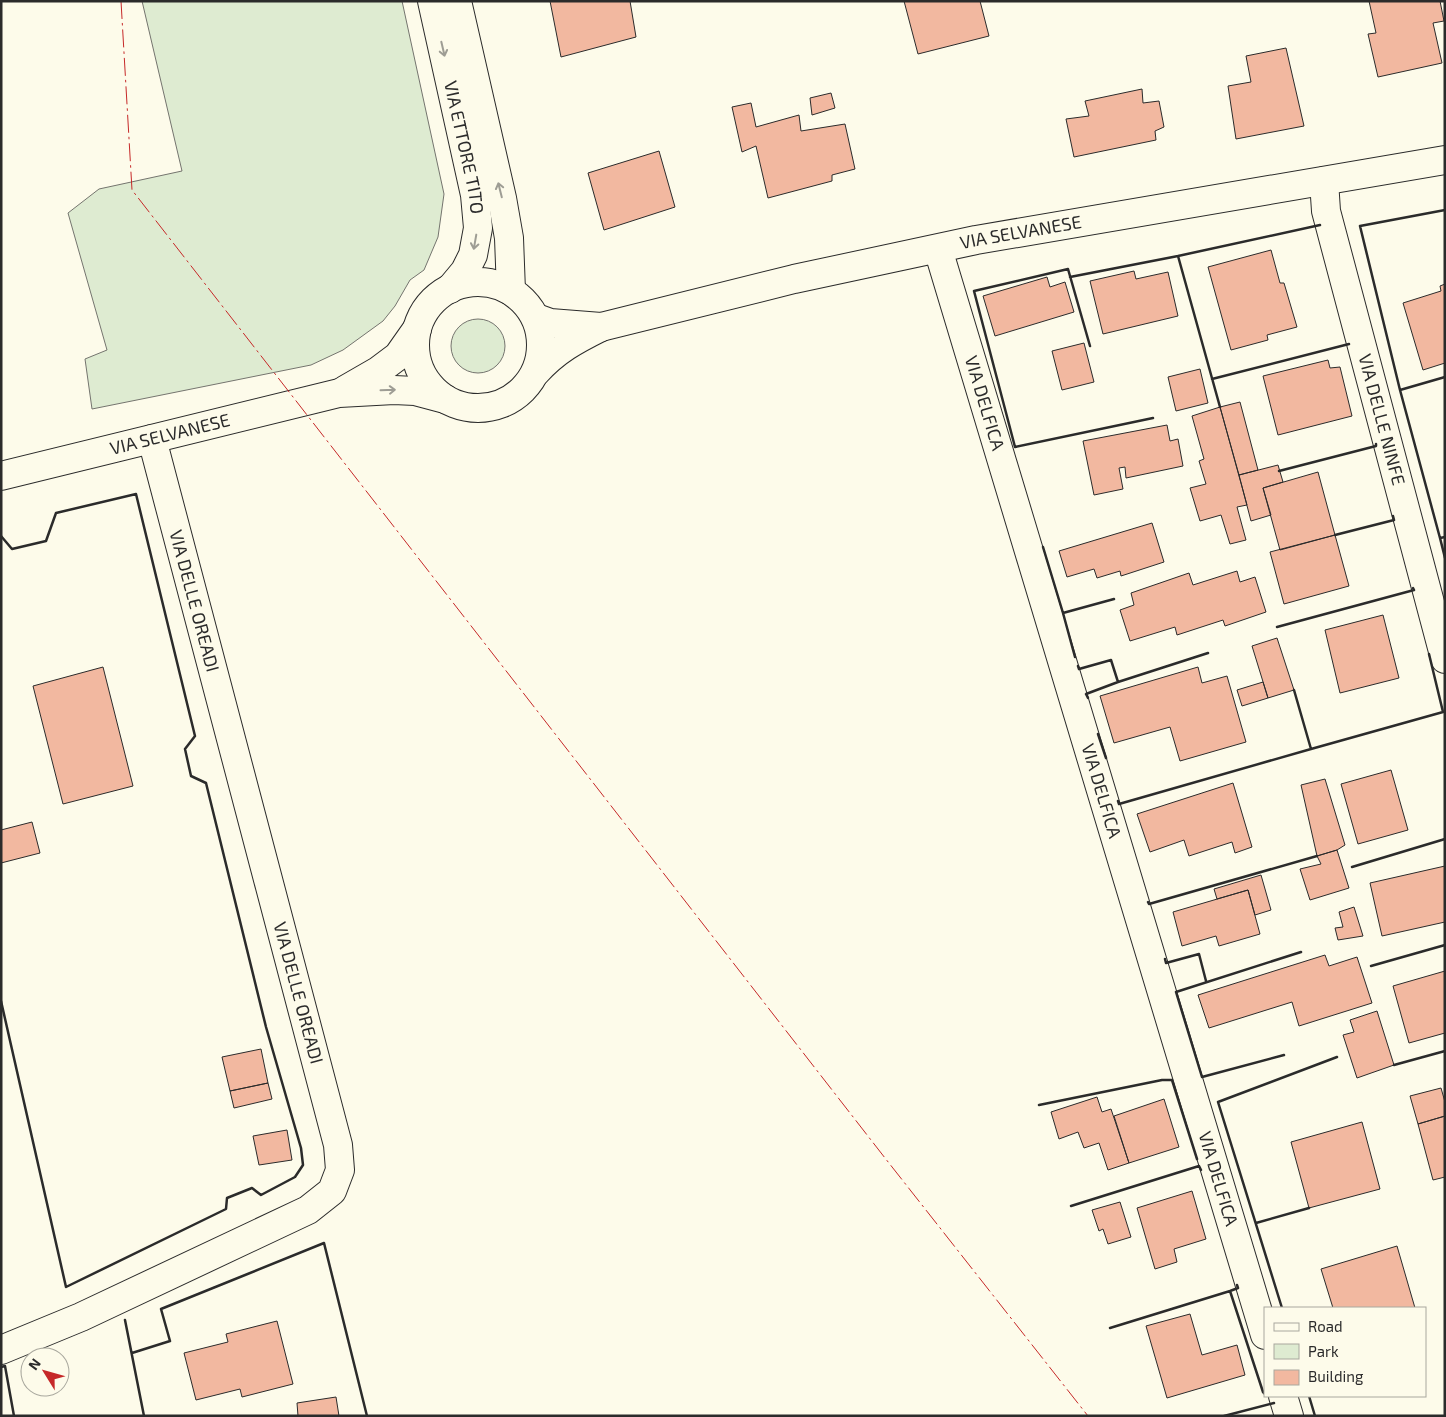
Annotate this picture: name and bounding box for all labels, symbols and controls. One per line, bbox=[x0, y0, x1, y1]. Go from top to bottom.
one-way arrow bbox=[439, 40, 448, 56]
street label: VIA ETTORE TITO bbox=[440, 79, 489, 215]
one-way arrow bbox=[495, 183, 504, 199]
street label: VIA SELVANESE bbox=[958, 210, 1083, 253]
one-way arrow bbox=[470, 234, 480, 250]
street label: VIA DELLE NINFE bbox=[1354, 351, 1410, 488]
street label: VIA DELFICA bbox=[961, 353, 1010, 454]
one-way arrow bbox=[380, 386, 396, 395]
street label: VIA SELVANESE bbox=[107, 408, 232, 459]
street label: VIA DELLE OREADI bbox=[165, 527, 225, 674]
street label: VIA DELFICA bbox=[1078, 741, 1127, 841]
street label: VIA DELLE OREADI bbox=[269, 919, 329, 1066]
street label: VIA DELFICA bbox=[1194, 1129, 1244, 1229]
legend bbox=[1264, 1307, 1426, 1397]
text: Road bbox=[1308, 1317, 1343, 1335]
text: Park bbox=[1308, 1342, 1339, 1360]
north arrow bbox=[20, 1347, 70, 1397]
text: N bbox=[24, 1355, 44, 1373]
text: Building bbox=[1308, 1367, 1364, 1385]

